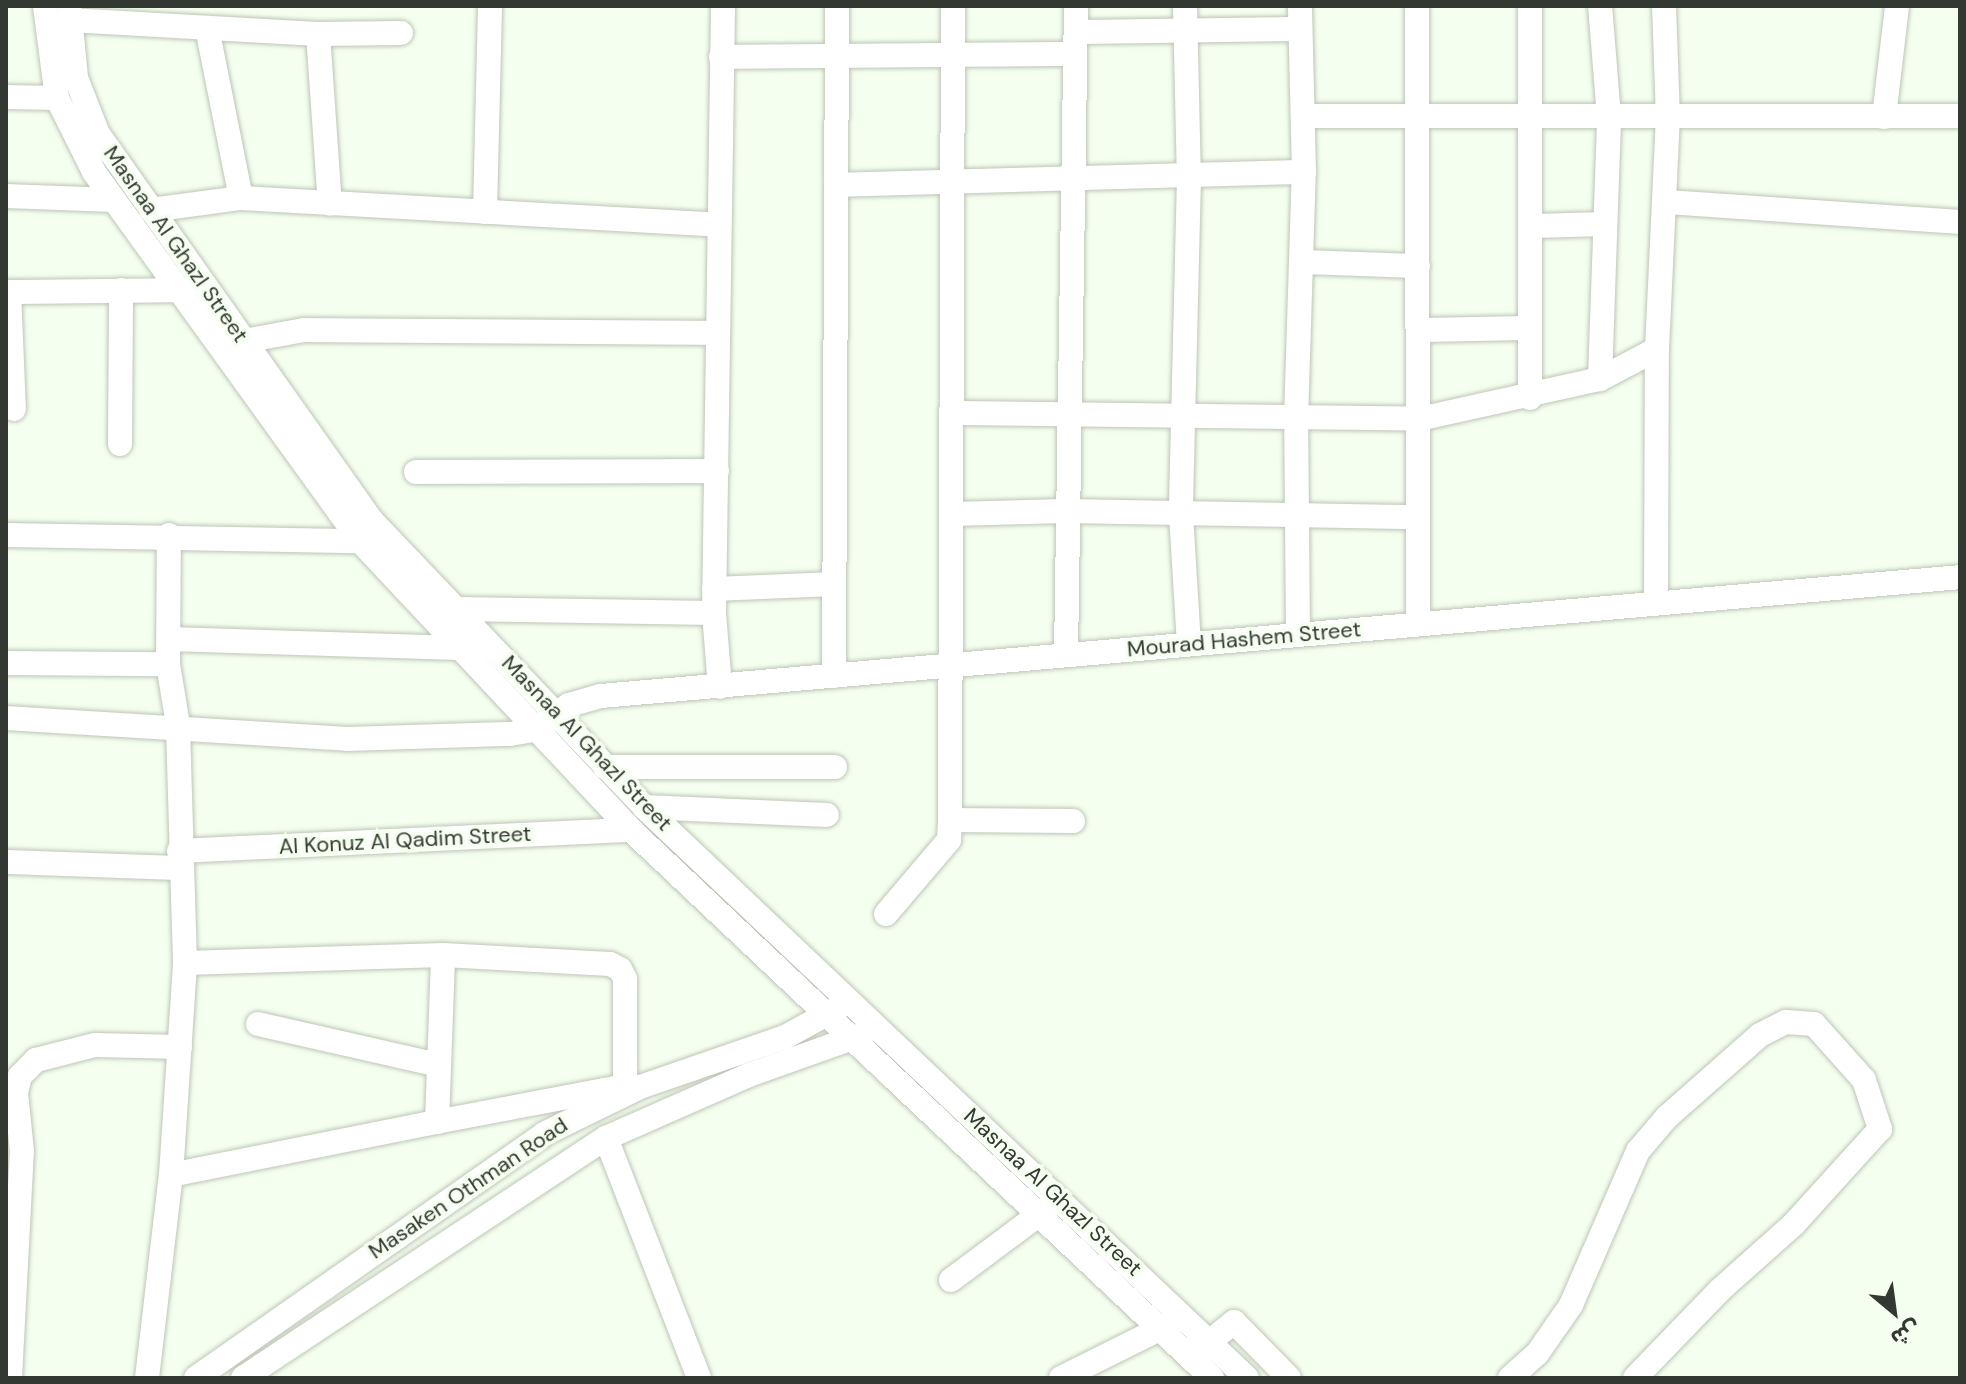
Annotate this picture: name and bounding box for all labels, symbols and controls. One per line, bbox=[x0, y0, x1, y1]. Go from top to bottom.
street label: Masnaa Al Ghazl Street bbox=[98, 141, 254, 347]
street label: Mourad Hashem Street bbox=[1126, 616, 1362, 662]
street label: Masnaa Al Ghazl Street bbox=[496, 650, 678, 836]
street label: Al Konuz Al Qadim Street bbox=[278, 820, 532, 860]
street label: Masnaa Al Ghazl Street bbox=[959, 1103, 1147, 1281]
street label: Masaken Othman Road bbox=[363, 1112, 573, 1264]
north arrow bbox=[1854, 1272, 1934, 1352]
text: ش bbox=[1886, 1313, 1926, 1353]

